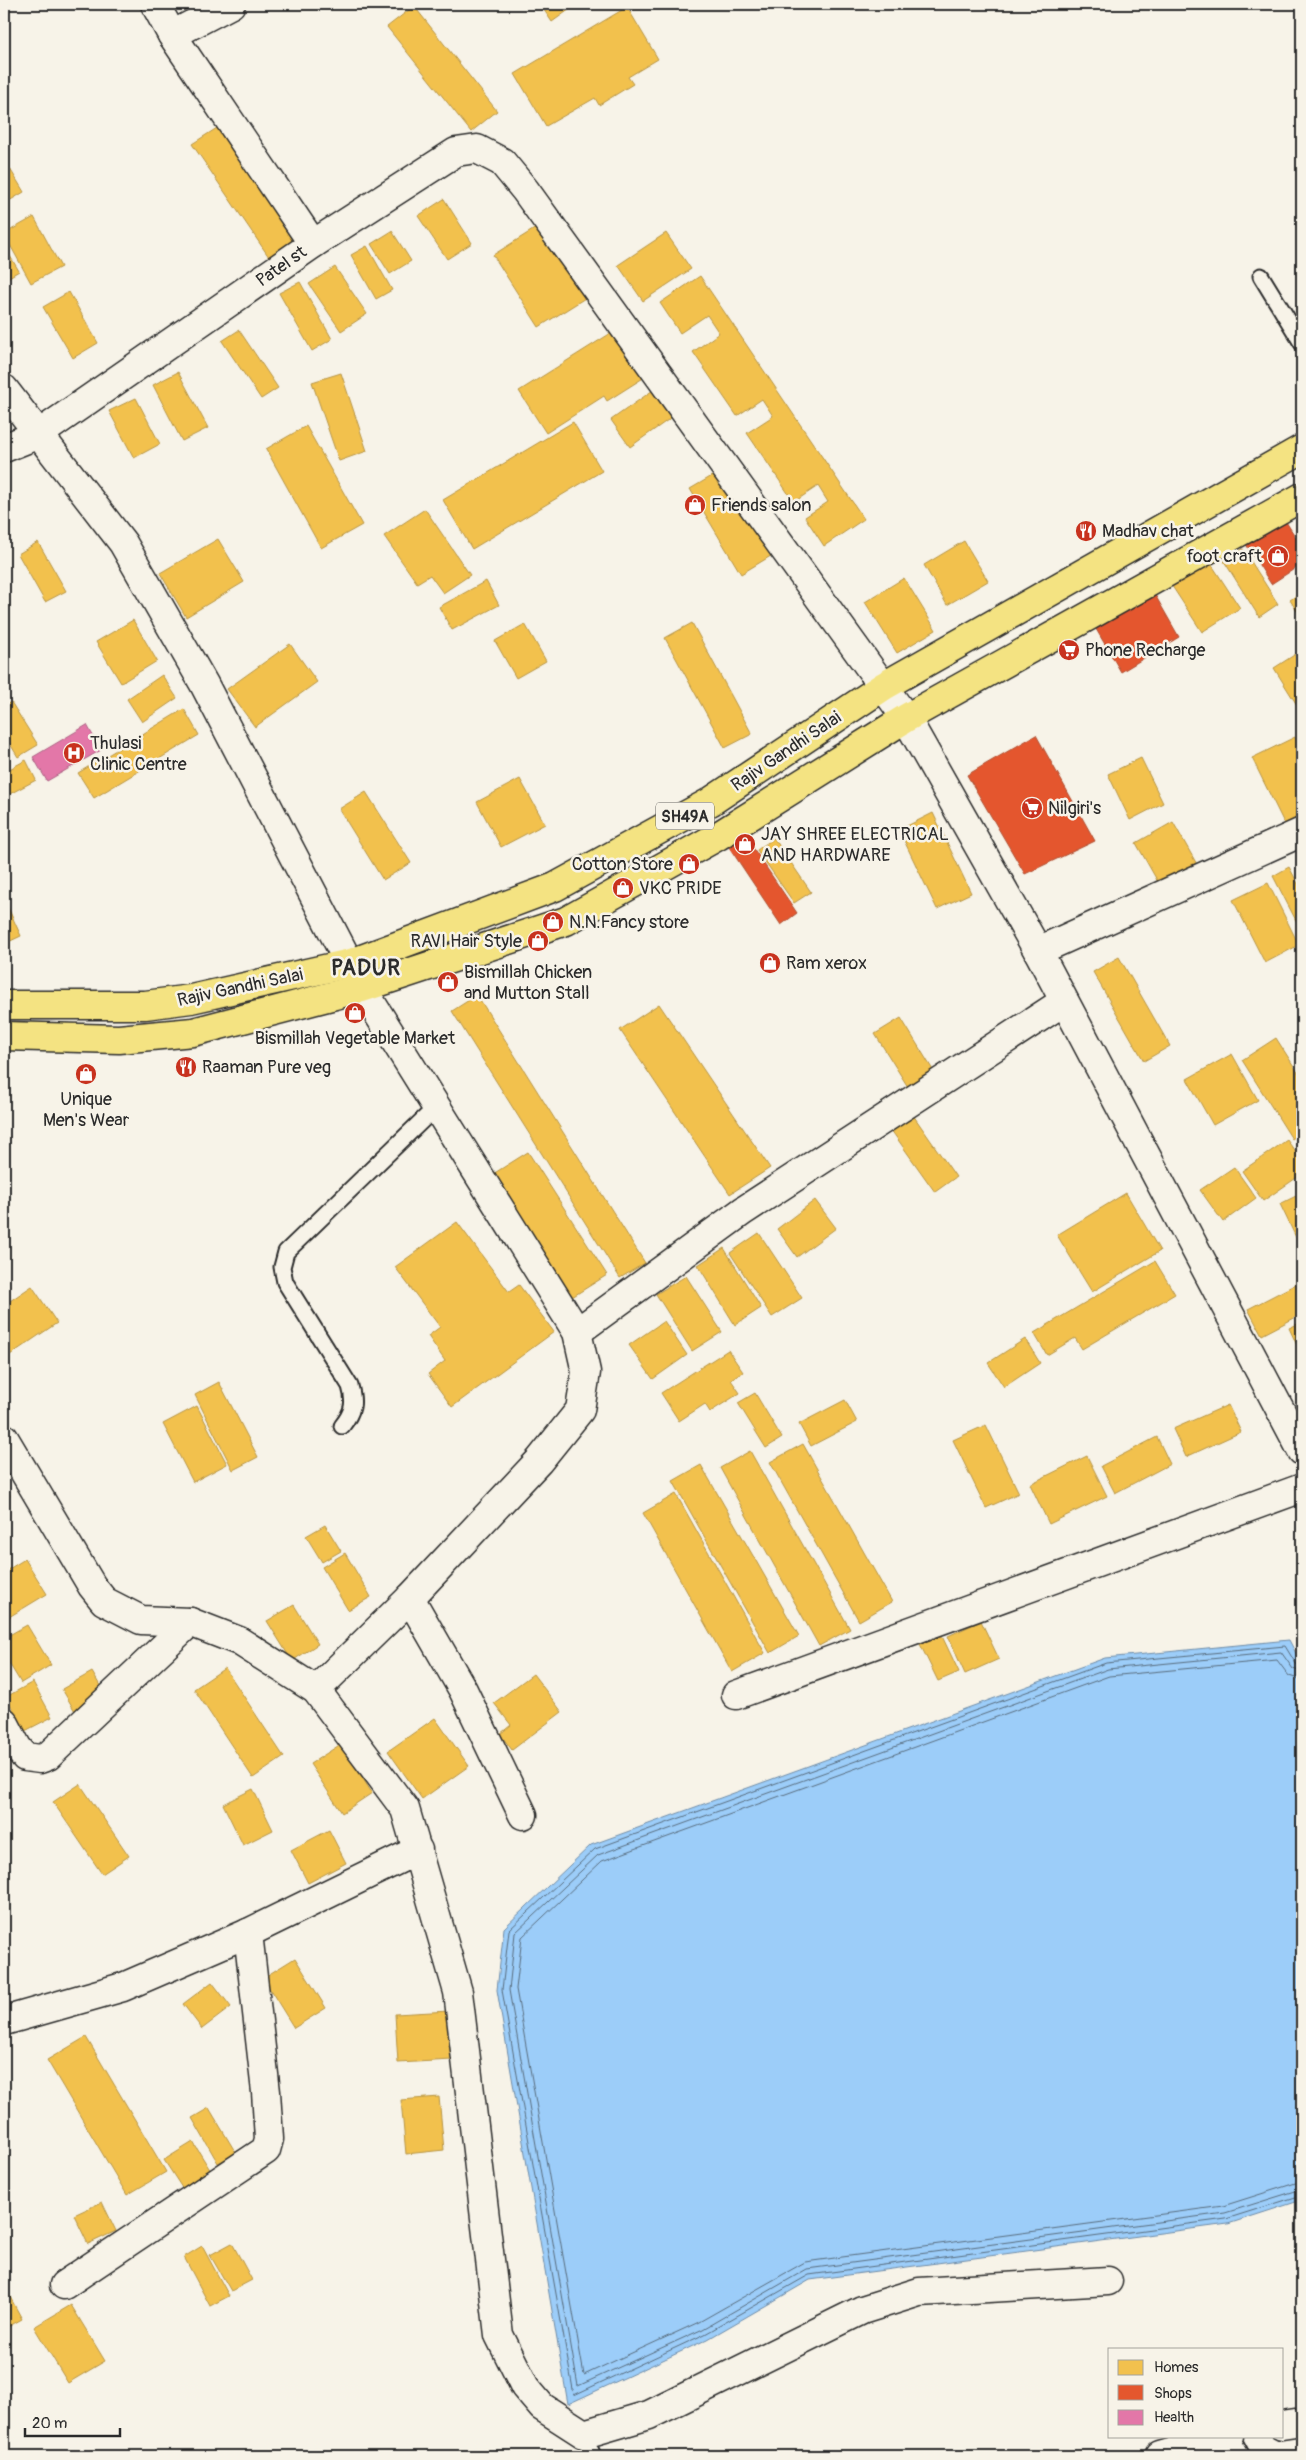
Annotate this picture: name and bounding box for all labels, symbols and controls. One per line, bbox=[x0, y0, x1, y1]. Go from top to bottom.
street label: Patel st bbox=[251, 240, 312, 292]
shop icon: Friends salon bbox=[683, 493, 707, 517]
place label: Friends salon bbox=[711, 494, 811, 517]
restaurant icon: Madhav chat bbox=[1074, 519, 1098, 543]
place label: Madhav chat bbox=[1102, 520, 1194, 543]
shop icon: foot craft bbox=[1266, 544, 1290, 568]
place label: foot craft bbox=[1187, 545, 1263, 568]
supermarket icon: Phone Recharge bbox=[1057, 638, 1081, 662]
place label: Phone Recharge bbox=[1085, 639, 1206, 662]
street label: Rajiv Gandhi Salai bbox=[727, 706, 846, 797]
place label: Thulasi Clinic Centre bbox=[90, 732, 187, 776]
hospital icon: Thulasi Clinic Centre bbox=[62, 741, 86, 765]
supermarket icon: Nilgiri's bbox=[1020, 796, 1044, 820]
place label: Nilgiri's bbox=[1048, 797, 1101, 820]
road number: SH49A bbox=[656, 802, 714, 829]
place label: JAY SHREE ELECTRICAL AND HARDWARE bbox=[761, 823, 949, 867]
shop icon: JAY SHREE ELECTRICAL AND HARDWARE bbox=[733, 832, 757, 856]
shop icon: Cotton Store bbox=[677, 852, 701, 876]
place label: Cotton Store bbox=[572, 853, 673, 876]
shop icon: VKC PRIDE bbox=[611, 876, 635, 900]
place label: VKC PRIDE bbox=[639, 877, 722, 900]
shop icon: N.N.Fancy store bbox=[541, 910, 565, 934]
place label: N.N.Fancy store bbox=[569, 911, 689, 934]
shop icon: RAVI Hair Style bbox=[526, 929, 550, 953]
place label: RAVI Hair Style bbox=[411, 930, 522, 953]
shop icon: Ram xerox bbox=[758, 951, 782, 975]
place label: Ram xerox bbox=[786, 952, 867, 975]
district label: PADUR bbox=[331, 954, 401, 982]
place label: Bismillah Chicken and Mutton Stall bbox=[464, 961, 592, 1005]
street label: Rajiv Gandhi Salai bbox=[175, 963, 305, 1012]
shop icon: Bismillah Chicken and Mutton Stall bbox=[436, 970, 460, 994]
shop icon: Bismillah Vegetable Market bbox=[343, 1001, 367, 1025]
place label: Bismillah Vegetable Market bbox=[255, 1027, 456, 1050]
restaurant icon: Raaman Pure veg bbox=[174, 1055, 198, 1079]
place label: Raaman Pure veg bbox=[202, 1056, 331, 1079]
shop icon: Unique Men's Wear bbox=[74, 1062, 98, 1086]
place label: Unique Men's Wear bbox=[43, 1088, 130, 1132]
legend bbox=[1108, 2348, 1284, 2438]
text: Homes bbox=[1154, 2358, 1199, 2377]
text: Shops bbox=[1154, 2384, 1192, 2403]
scale bar bbox=[25, 2405, 120, 2437]
text: Health bbox=[1154, 2408, 1194, 2427]
text: 20 m bbox=[32, 2414, 67, 2433]

